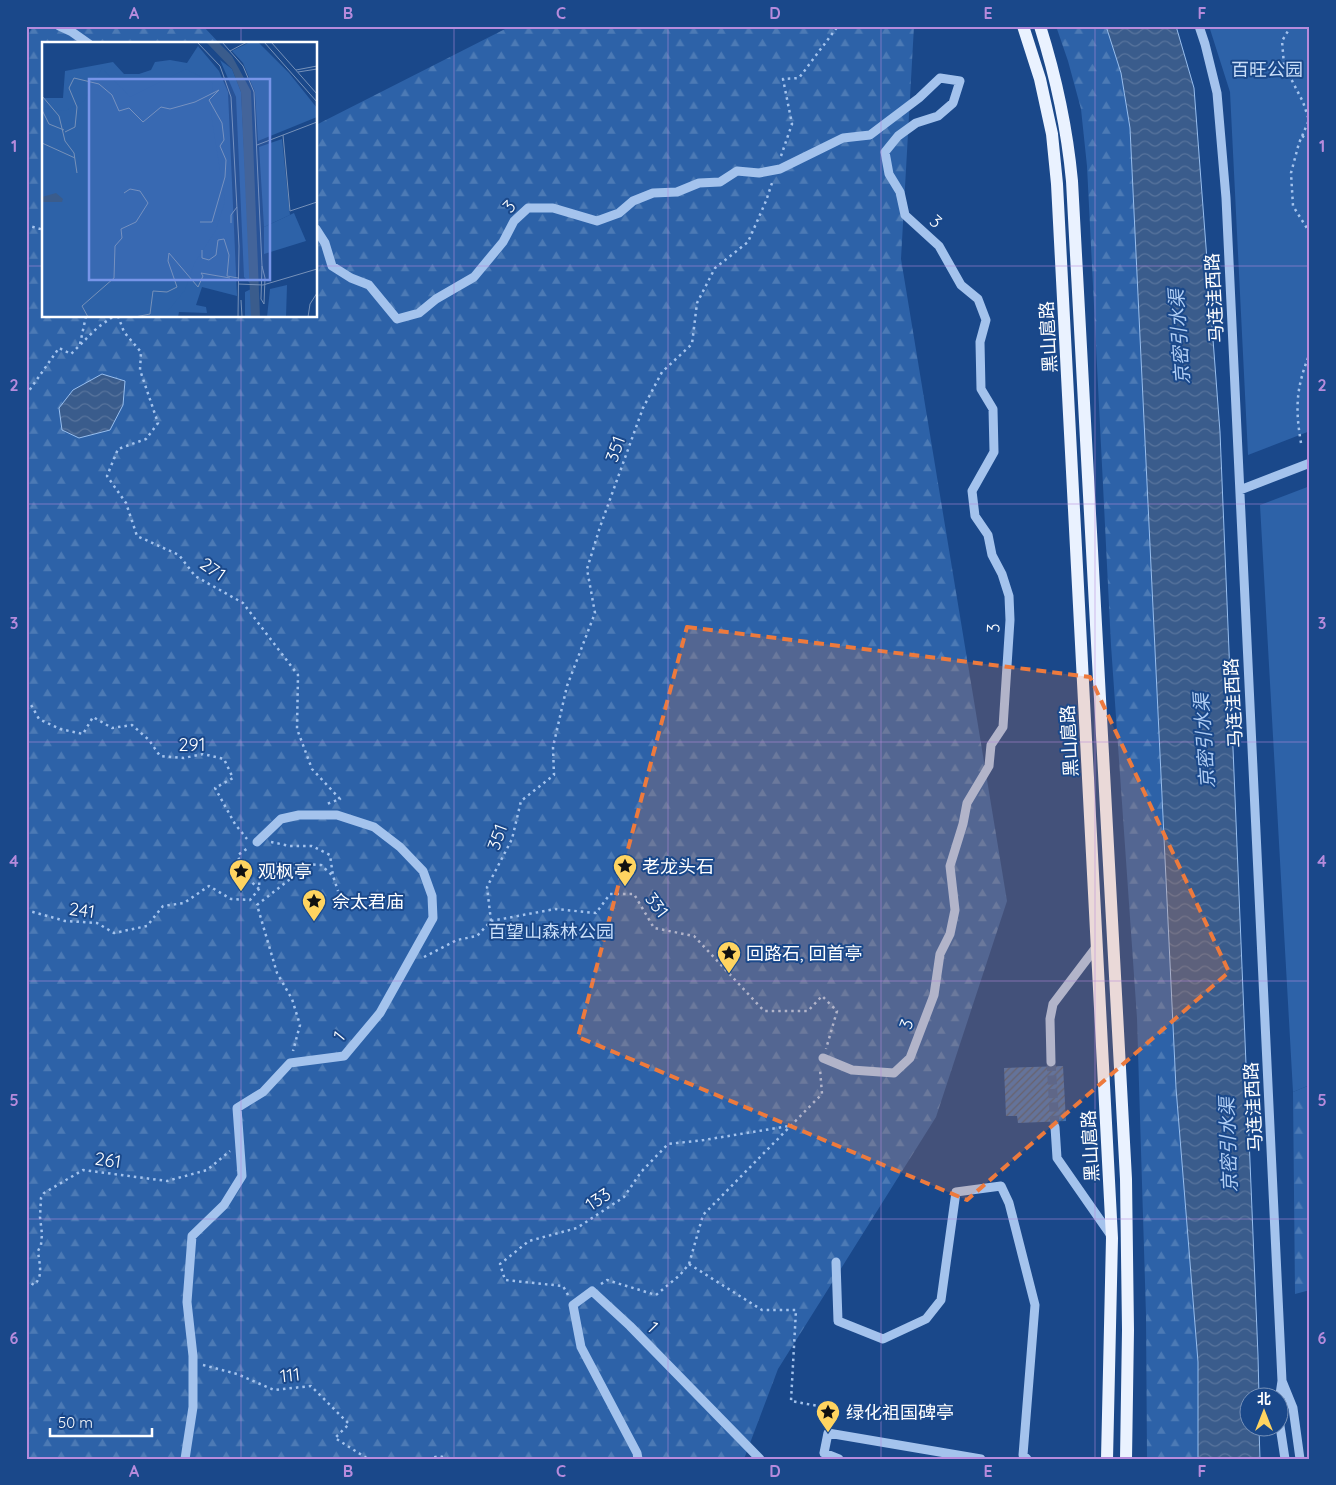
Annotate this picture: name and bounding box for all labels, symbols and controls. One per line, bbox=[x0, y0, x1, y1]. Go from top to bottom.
text: A bbox=[129, 3, 140, 23]
text: B bbox=[343, 3, 353, 23]
text: C bbox=[556, 3, 566, 23]
text: D bbox=[769, 3, 781, 23]
text: E bbox=[983, 3, 993, 23]
text: F bbox=[1198, 3, 1207, 23]
inset map bbox=[42, 42, 318, 318]
park label: 百旺公园 bbox=[1231, 58, 1303, 81]
text: 1 bbox=[11, 136, 17, 156]
text: 1 bbox=[1319, 136, 1325, 156]
street label: 3 bbox=[498, 195, 520, 217]
street label: 3 bbox=[925, 209, 947, 233]
street label: 马连洼西路 bbox=[1200, 252, 1228, 344]
water label: 京密引水渠 bbox=[1164, 286, 1194, 385]
street label: 黑山扈路 bbox=[1035, 300, 1061, 374]
text: 2 bbox=[9, 375, 19, 395]
text: 2 bbox=[1317, 375, 1327, 395]
street label: 351 bbox=[600, 433, 630, 465]
street label: 271 bbox=[196, 552, 230, 586]
text: 3 bbox=[10, 613, 18, 633]
text: 3 bbox=[1318, 613, 1326, 633]
street label: 3 bbox=[981, 623, 1005, 633]
street label: 马连洼西路 bbox=[1219, 657, 1247, 749]
water label: 京密引水渠 bbox=[1189, 690, 1219, 789]
street label: 黑山扈路 bbox=[1056, 704, 1082, 778]
street label: 291 bbox=[179, 733, 205, 756]
street label: 351 bbox=[482, 821, 512, 853]
text: 4 bbox=[9, 851, 19, 871]
text: 4 bbox=[1317, 851, 1327, 871]
place icon: 老龙头石 bbox=[612, 853, 638, 887]
place label: 老龙头石 bbox=[642, 855, 714, 878]
place icon: 观枫亭 bbox=[228, 858, 254, 892]
place label: 观枫亭 bbox=[258, 860, 312, 883]
place icon: 佘太君庙 bbox=[301, 888, 327, 922]
street label: 331 bbox=[640, 888, 674, 922]
place label: 佘太君庙 bbox=[332, 890, 404, 913]
street label: 241 bbox=[68, 897, 96, 923]
park label: 百望山森林公园 bbox=[488, 920, 614, 943]
place icon: 回路石, 回首亭 bbox=[716, 940, 742, 974]
place label: 回路石, 回首亭 bbox=[746, 942, 862, 965]
street label: 3 bbox=[894, 1015, 918, 1033]
street label: 1 bbox=[328, 1026, 350, 1046]
street label: 马连洼西路 bbox=[1239, 1061, 1267, 1153]
text: 5 bbox=[9, 1090, 19, 1110]
text: 5 bbox=[1317, 1090, 1327, 1110]
water label: 京密引水渠 bbox=[1214, 1094, 1242, 1193]
street label: 黑山扈路 bbox=[1077, 1109, 1103, 1183]
street label: 261 bbox=[93, 1147, 123, 1173]
street label: 133 bbox=[581, 1182, 615, 1216]
street label: 1 bbox=[642, 1317, 664, 1337]
text: 6 bbox=[10, 1328, 19, 1348]
text: 6 bbox=[1318, 1328, 1327, 1348]
street label: 111 bbox=[279, 1363, 301, 1387]
north arrow bbox=[1238, 1388, 1288, 1438]
text: 北 bbox=[1257, 1390, 1271, 1408]
place icon: 绿化祖国碑亭 bbox=[815, 1399, 841, 1433]
place label: 绿化祖国碑亭 bbox=[846, 1401, 954, 1424]
scale bar bbox=[50, 1405, 152, 1437]
text: 50 m bbox=[58, 1413, 93, 1432]
text: A bbox=[129, 1461, 140, 1481]
text: B bbox=[343, 1461, 353, 1481]
text: C bbox=[556, 1461, 566, 1481]
text: D bbox=[769, 1461, 781, 1481]
text: E bbox=[983, 1461, 993, 1481]
text: F bbox=[1198, 1461, 1207, 1481]

